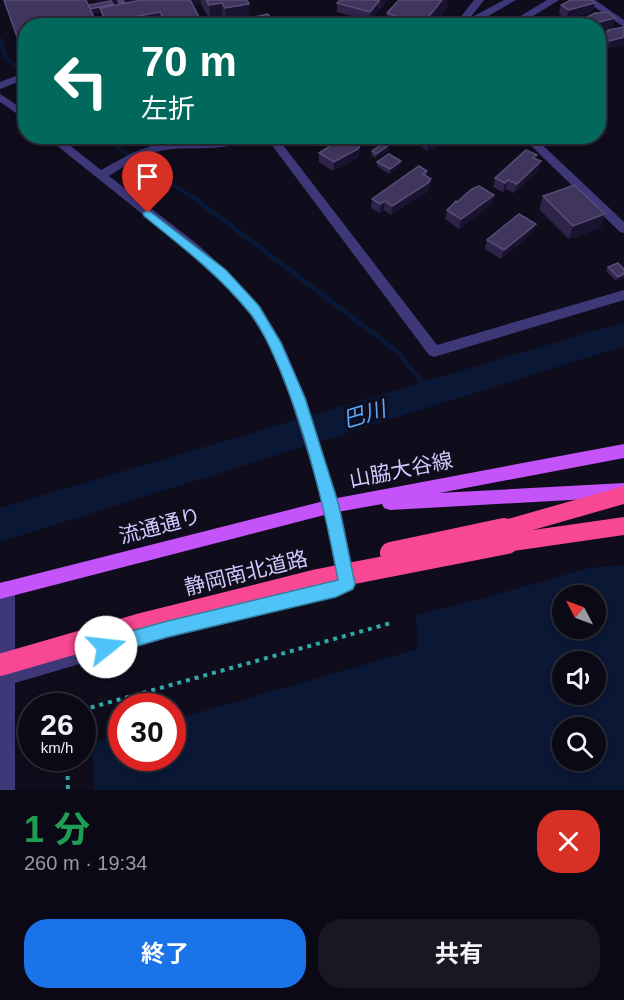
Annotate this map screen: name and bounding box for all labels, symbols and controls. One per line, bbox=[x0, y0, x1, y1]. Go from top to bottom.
text: 70 m bbox=[141, 38, 237, 85]
icon: left bbox=[42, 42, 120, 120]
text: 左折 bbox=[141, 94, 195, 124]
pin bbox=[122, 151, 173, 213]
icon: arrive bbox=[131, 160, 164, 193]
water label: 巴川 bbox=[339, 396, 391, 433]
street label: 山脇大谷線 bbox=[347, 448, 455, 491]
street label: 流通通り bbox=[116, 504, 203, 547]
street label: 静岡南北道路 bbox=[182, 546, 310, 599]
north arrow bbox=[552, 585, 606, 639]
map controls bbox=[552, 585, 606, 771]
position arrow bbox=[74, 615, 138, 679]
button: sound bbox=[552, 651, 606, 705]
speed limit sign: 30 bbox=[108, 693, 186, 771]
text: 26 bbox=[40, 708, 74, 741]
button: search bbox=[552, 717, 606, 771]
text: km/h bbox=[41, 739, 73, 756]
text: 1 分 bbox=[24, 809, 90, 850]
button: close bbox=[537, 810, 600, 873]
text: 260 m · 19:34 bbox=[24, 852, 147, 874]
button: 終了 bbox=[24, 919, 306, 988]
button: 共有 bbox=[318, 919, 600, 988]

